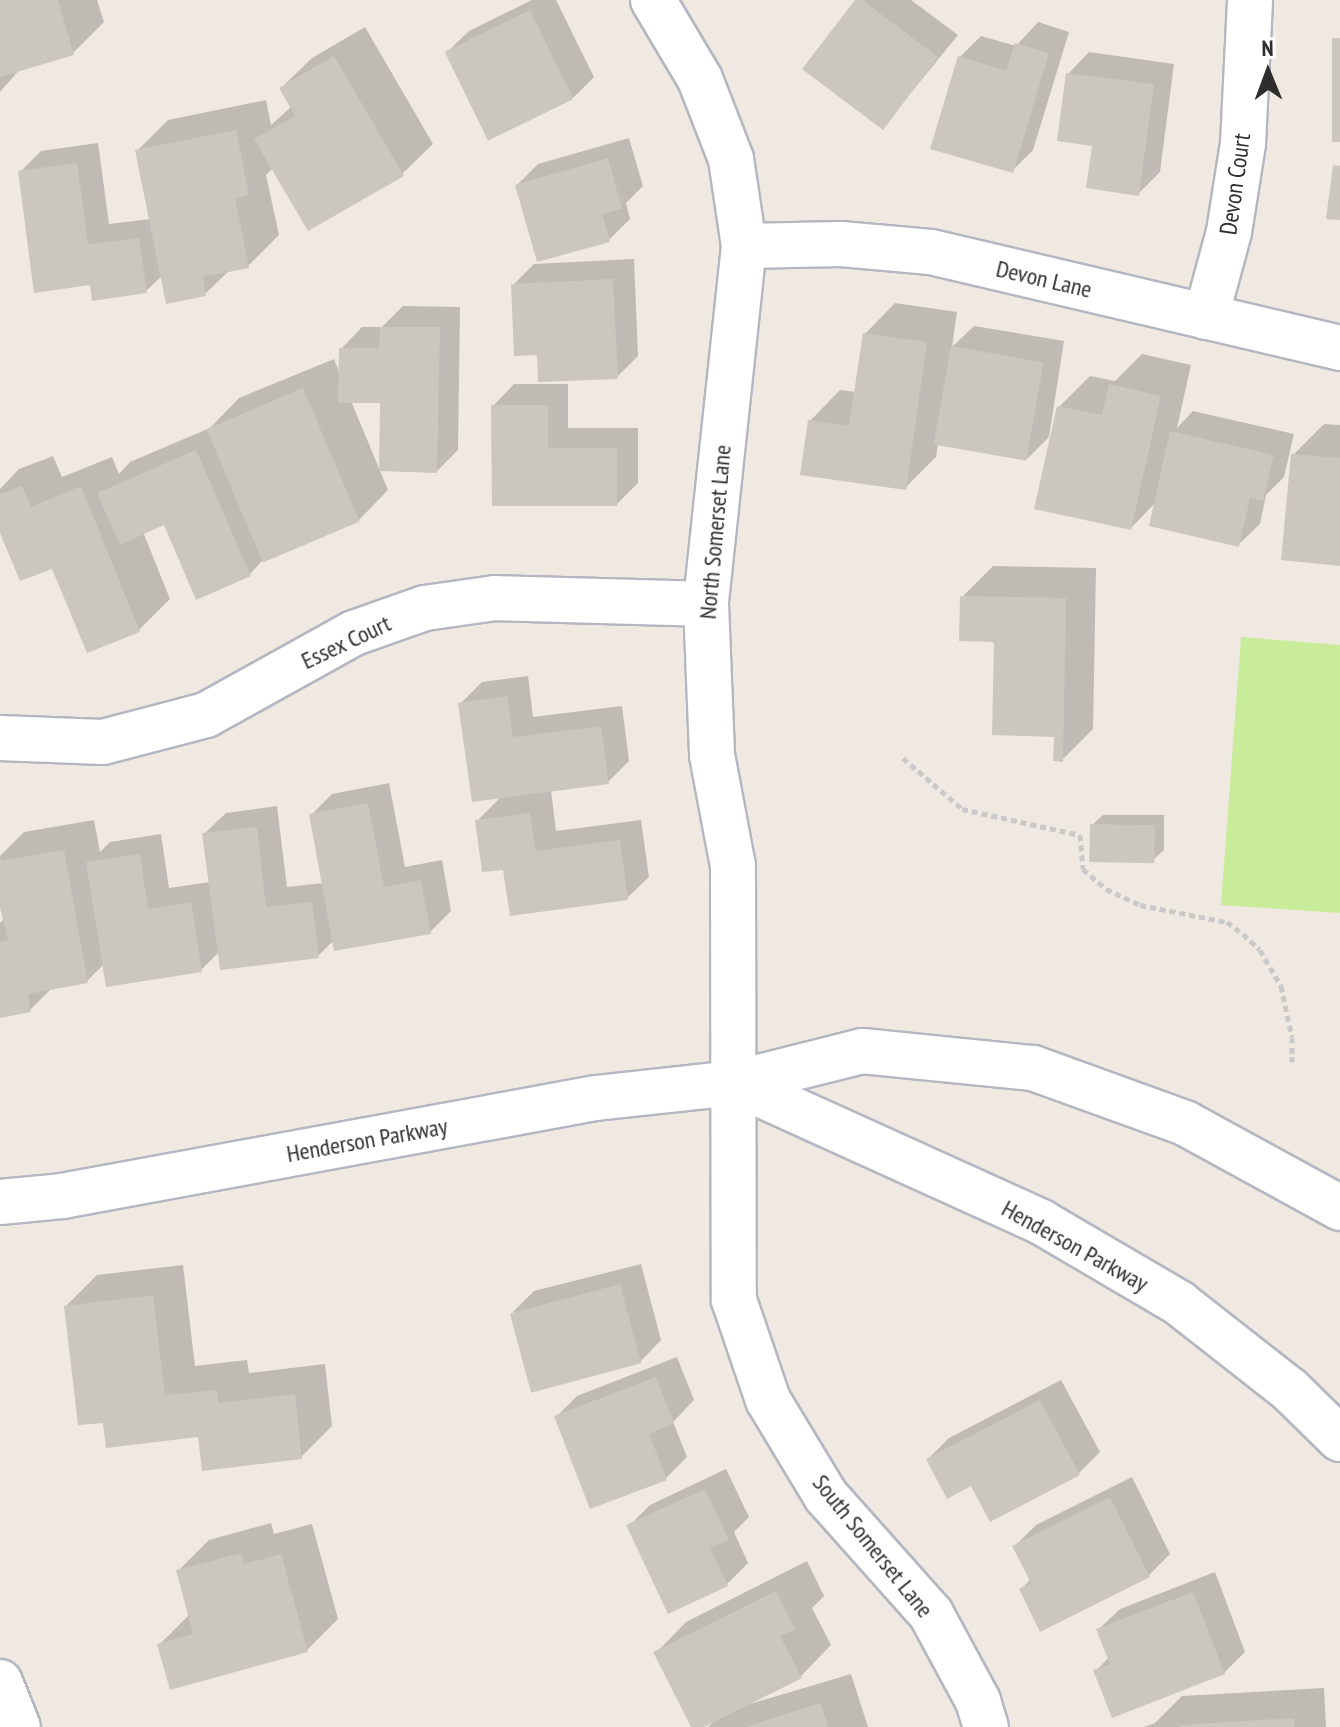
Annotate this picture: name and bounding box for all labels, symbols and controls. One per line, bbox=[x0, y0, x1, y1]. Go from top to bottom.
north arrow bbox=[1228, 32, 1308, 112]
text: N bbox=[1261, 34, 1274, 62]
street label: Devon Court bbox=[1214, 131, 1256, 237]
street label: Devon Lane bbox=[993, 254, 1095, 304]
street label: North Somerset Lane bbox=[693, 444, 737, 620]
street label: Essex Court bbox=[296, 609, 396, 675]
street label: Henderson Parkway bbox=[284, 1112, 450, 1168]
street label: Henderson Parkway bbox=[997, 1194, 1153, 1298]
street label: South Somerset Lane bbox=[807, 1469, 939, 1623]

